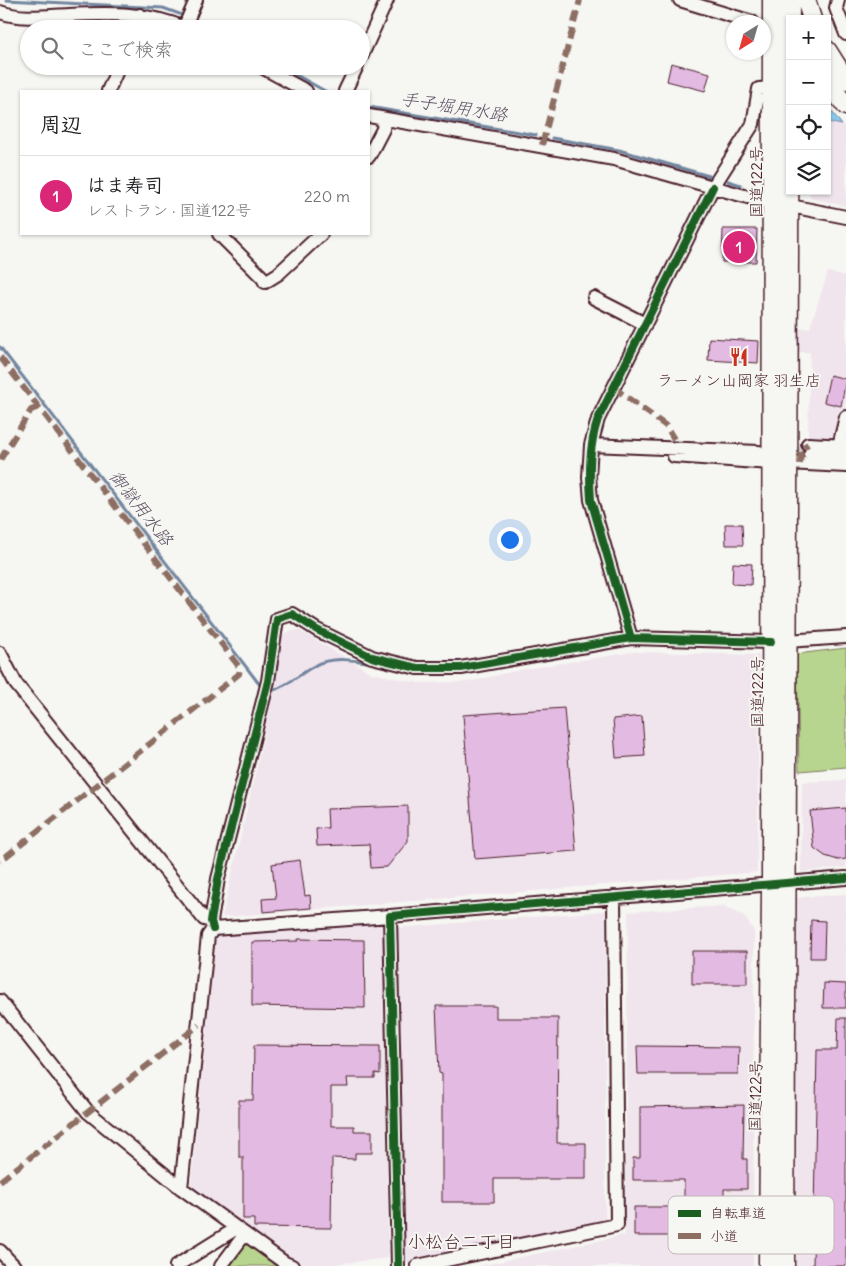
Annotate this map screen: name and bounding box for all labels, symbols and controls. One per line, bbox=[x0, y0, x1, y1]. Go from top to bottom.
north arrow bbox=[726, 15, 771, 60]
map controls bbox=[786, 15, 831, 195]
button: + bbox=[786, 15, 831, 60]
search box bbox=[20, 20, 370, 75]
icon: search bbox=[38, 34, 66, 62]
text: ここで検索 bbox=[78, 37, 173, 61]
button: − bbox=[786, 60, 831, 105]
water label: 手子堀用水路 bbox=[399, 87, 510, 126]
button: locate bbox=[786, 105, 831, 150]
text: 周辺 bbox=[40, 111, 82, 138]
street label: 国道122号 bbox=[746, 146, 766, 218]
button: layers bbox=[786, 150, 831, 195]
text: はま寿司 bbox=[87, 173, 163, 197]
text: 1 bbox=[53, 186, 59, 206]
text: 220 m bbox=[304, 186, 350, 206]
text: レストラン · 国道122号 bbox=[87, 200, 251, 220]
pin: 1 bbox=[723, 228, 755, 266]
restaurant icon: ラーメン山岡家 羽生店 bbox=[728, 346, 750, 368]
place label: ラーメン山岡家 羽生店 bbox=[657, 370, 821, 390]
water label: 御獄用水路 bbox=[105, 465, 179, 551]
your location bbox=[497, 527, 523, 553]
street label: 国道122号 bbox=[747, 656, 767, 728]
street label: 国道122号 bbox=[744, 1060, 766, 1132]
legend bbox=[668, 1196, 834, 1254]
text: 自転車道 bbox=[710, 1204, 766, 1222]
text: 小道 bbox=[710, 1227, 738, 1245]
district label: 小松台二丁目 bbox=[407, 1230, 515, 1253]

